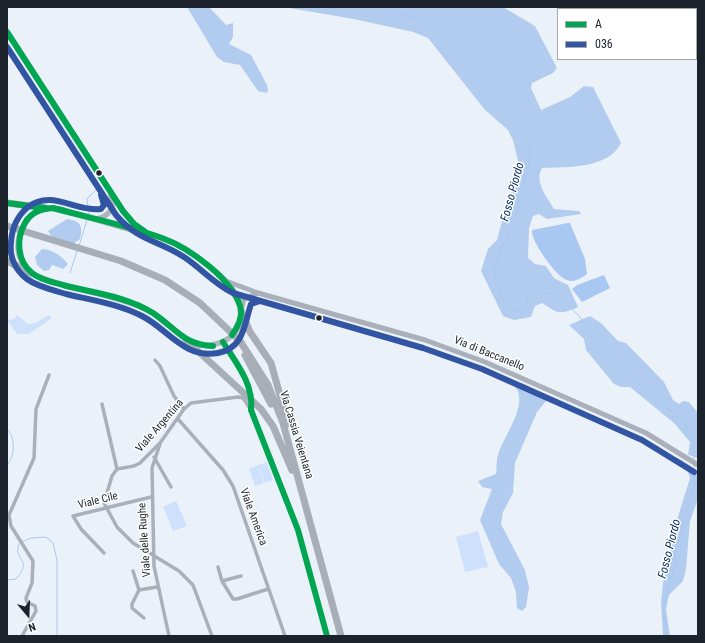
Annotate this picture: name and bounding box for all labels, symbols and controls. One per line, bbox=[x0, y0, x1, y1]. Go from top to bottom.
legend bbox=[557, 8, 697, 60]
text: A bbox=[595, 17, 602, 31]
text: 036 bbox=[595, 37, 613, 51]
water label: Fosso Piordo bbox=[498, 161, 528, 223]
unlabelled marker bbox=[94, 168, 104, 178]
unlabelled marker bbox=[314, 313, 324, 323]
street label: Via di Baccanello bbox=[452, 334, 526, 374]
street label: Via Cassia Veientana bbox=[276, 389, 316, 481]
street label: Viale Argentina bbox=[133, 397, 187, 455]
street label: Viale America bbox=[237, 486, 269, 548]
street label: Viale Cile bbox=[77, 490, 119, 512]
street label: Viale delle Rughe bbox=[136, 502, 154, 578]
water label: Fosso Piordo bbox=[656, 518, 684, 580]
north arrow bbox=[8, 595, 48, 635]
text: N bbox=[27, 620, 37, 634]

